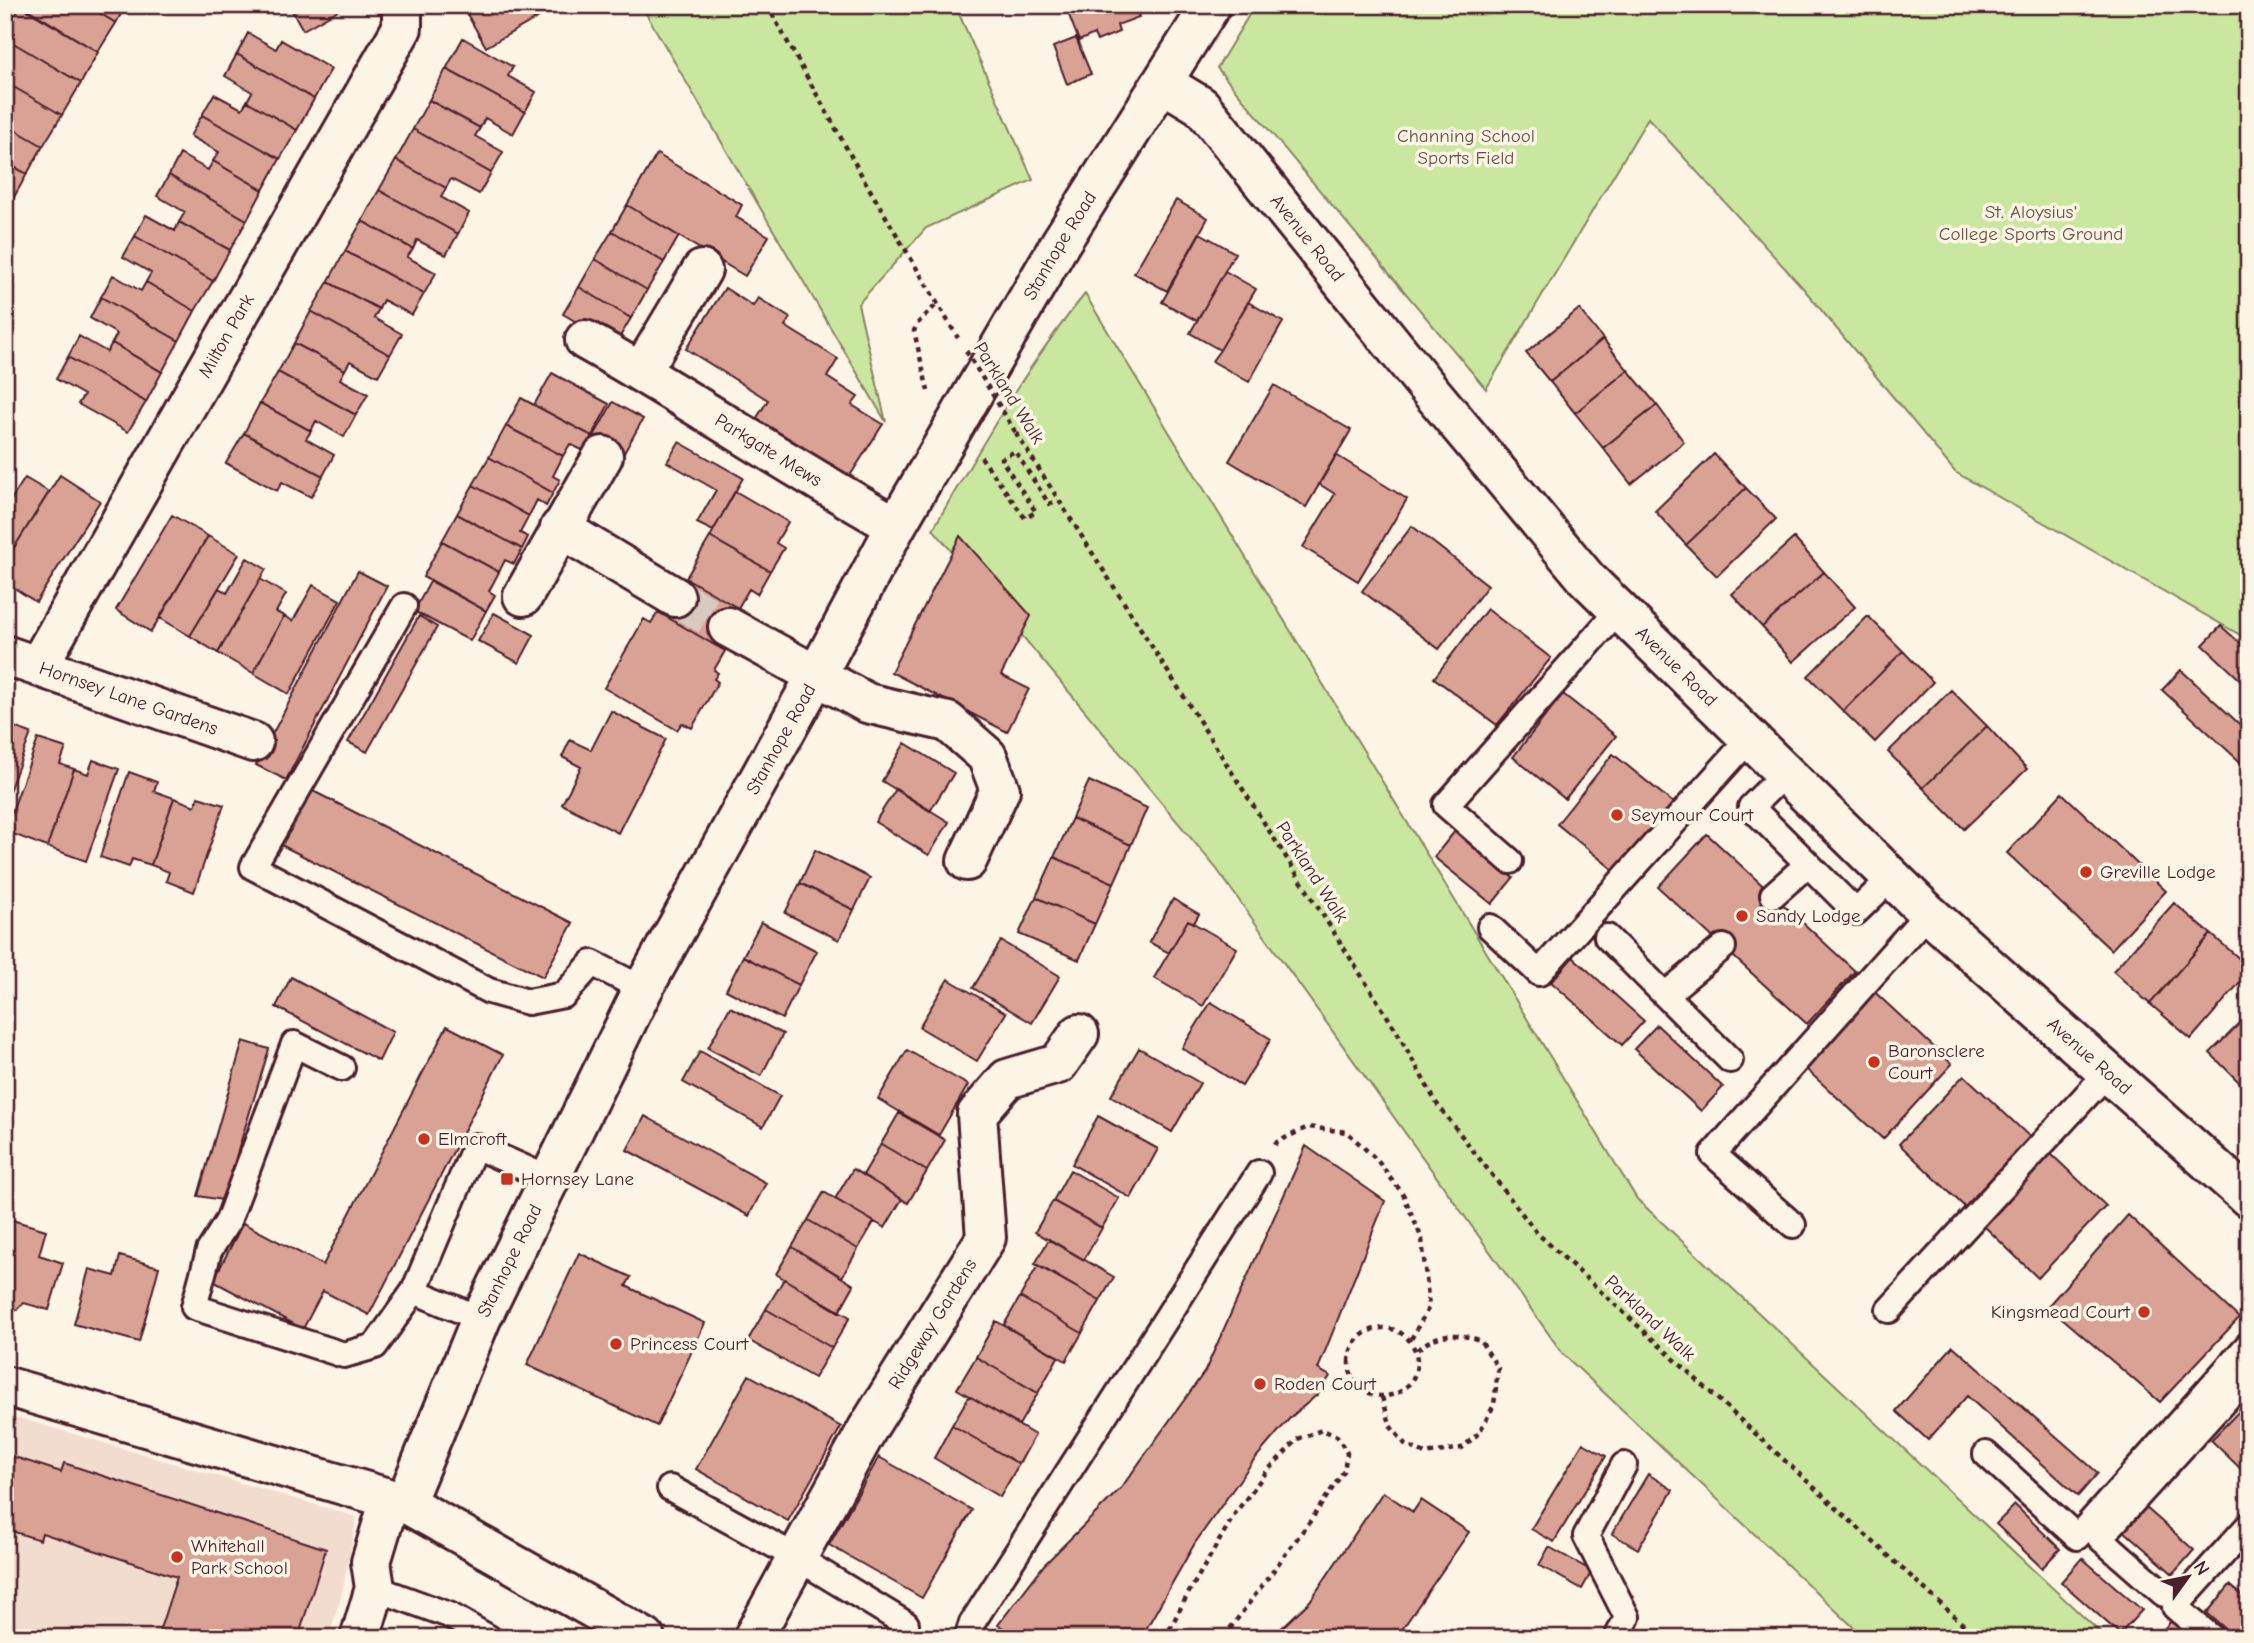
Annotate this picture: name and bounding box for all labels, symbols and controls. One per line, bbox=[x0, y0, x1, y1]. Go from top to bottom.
park label: Channing School Sports Field bbox=[1397, 125, 1535, 169]
street label: Stanhope Road bbox=[1019, 187, 1101, 304]
street label: Avenue Road bbox=[1266, 190, 1349, 286]
park label: St. Aloysius' College Sports Ground bbox=[1939, 201, 2123, 245]
street label: Milton Park bbox=[194, 290, 259, 382]
street label: Parkland Walk bbox=[969, 338, 1049, 449]
street label: Parkgate Mews bbox=[711, 409, 826, 491]
street label: Avenue Road bbox=[1631, 622, 1722, 711]
street label: Hornsey Lane Gardens bbox=[36, 657, 221, 740]
street label: Stanhope Road bbox=[742, 680, 820, 798]
place label: Seymour Court bbox=[1631, 804, 1754, 826]
marker: Seymour Court bbox=[1609, 807, 1625, 823]
street label: Parkland Walk bbox=[1271, 818, 1353, 927]
place label: Greville Lodge bbox=[2100, 861, 2216, 883]
marker: Greville Lodge bbox=[2078, 864, 2094, 880]
place label: Sandy Lodge bbox=[1756, 905, 1861, 927]
marker: Sandy Lodge bbox=[1734, 908, 1750, 924]
street label: Avenue Road bbox=[2043, 1013, 2136, 1099]
place label: Baronsclere Court bbox=[1888, 1040, 1985, 1084]
marker: Baronsclere Court bbox=[1866, 1054, 1882, 1070]
place label: Elmcroft bbox=[438, 1128, 507, 1150]
marker: Elmcroft bbox=[416, 1131, 432, 1147]
place label: Hornsey Lane bbox=[521, 1168, 634, 1190]
marker: Hornsey Lane bbox=[499, 1171, 515, 1187]
street label: Stanhope Road bbox=[473, 1201, 547, 1321]
street label: Ridgeway Gardens bbox=[884, 1254, 981, 1393]
street label: Parkland Walk bbox=[1600, 1271, 1700, 1366]
place label: Kingsmead Court bbox=[1991, 1301, 2131, 1323]
marker: Kingsmead Court bbox=[2136, 1304, 2152, 1320]
place label: Princess Court bbox=[630, 1333, 749, 1355]
marker: Princess Court bbox=[608, 1336, 624, 1352]
place label: Roden Court bbox=[1274, 1373, 1377, 1395]
marker: Roden Court bbox=[1252, 1376, 1268, 1392]
place label: Whitehall Park School bbox=[191, 1535, 288, 1579]
north arrow bbox=[2152, 1542, 2222, 1612]
marker: Whitehall Park School bbox=[169, 1549, 185, 1565]
text: N bbox=[2189, 1557, 2214, 1579]

